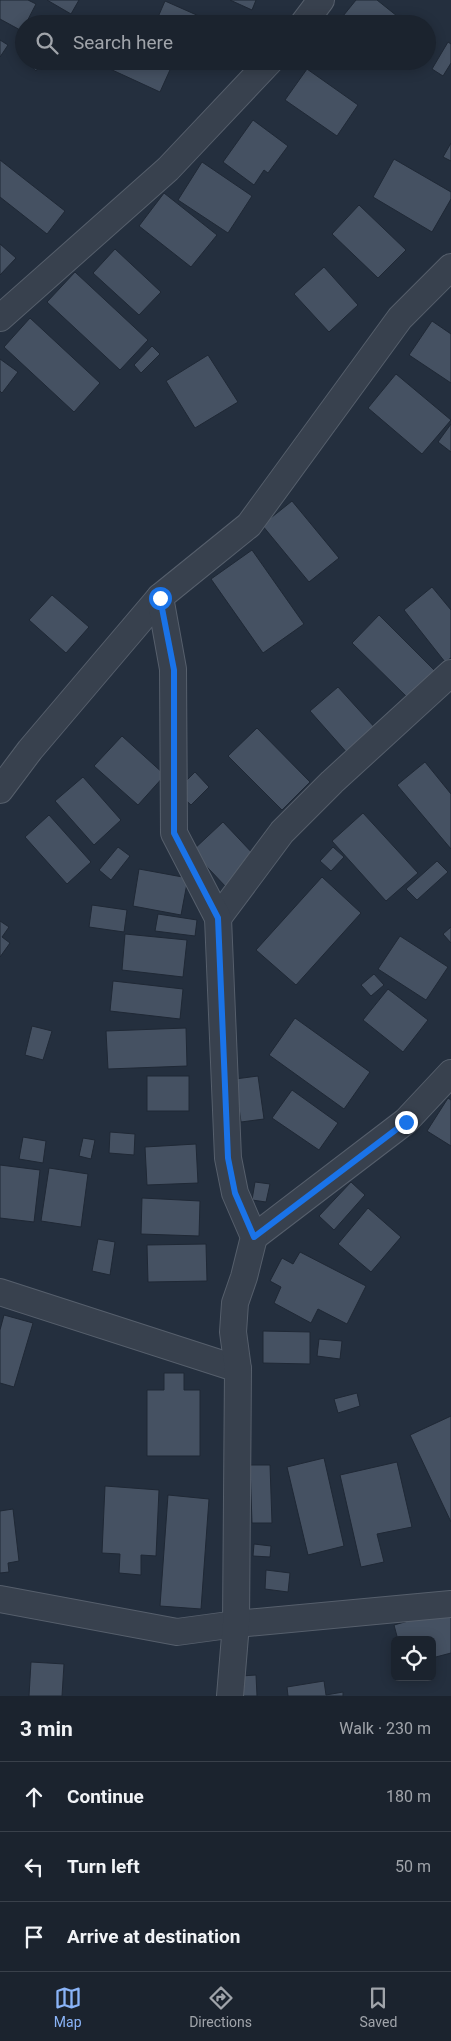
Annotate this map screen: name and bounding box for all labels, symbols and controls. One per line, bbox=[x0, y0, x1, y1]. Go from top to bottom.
search box bbox=[15, 15, 436, 70]
icon: search bbox=[33, 29, 61, 57]
text: Search here bbox=[73, 31, 173, 54]
route start bbox=[149, 587, 172, 610]
route end bbox=[395, 1111, 418, 1134]
map controls bbox=[391, 1636, 436, 1681]
button: locate bbox=[391, 1636, 436, 1681]
text: 3 min bbox=[20, 1717, 73, 1741]
text: Walk · 230 m bbox=[339, 1719, 431, 1738]
icon: ahead bbox=[20, 1783, 48, 1811]
text: Continue bbox=[67, 1785, 144, 1808]
text: 180 m bbox=[386, 1787, 431, 1806]
icon: left bbox=[20, 1853, 48, 1881]
text: Turn left bbox=[67, 1855, 140, 1878]
text: 50 m bbox=[395, 1857, 431, 1876]
icon: arrive bbox=[20, 1923, 48, 1951]
text: Arrive at destination bbox=[67, 1925, 240, 1948]
tab: Map bbox=[54, 1984, 82, 2030]
tab: Directions bbox=[189, 1984, 252, 2030]
tab: Saved bbox=[359, 1984, 397, 2030]

